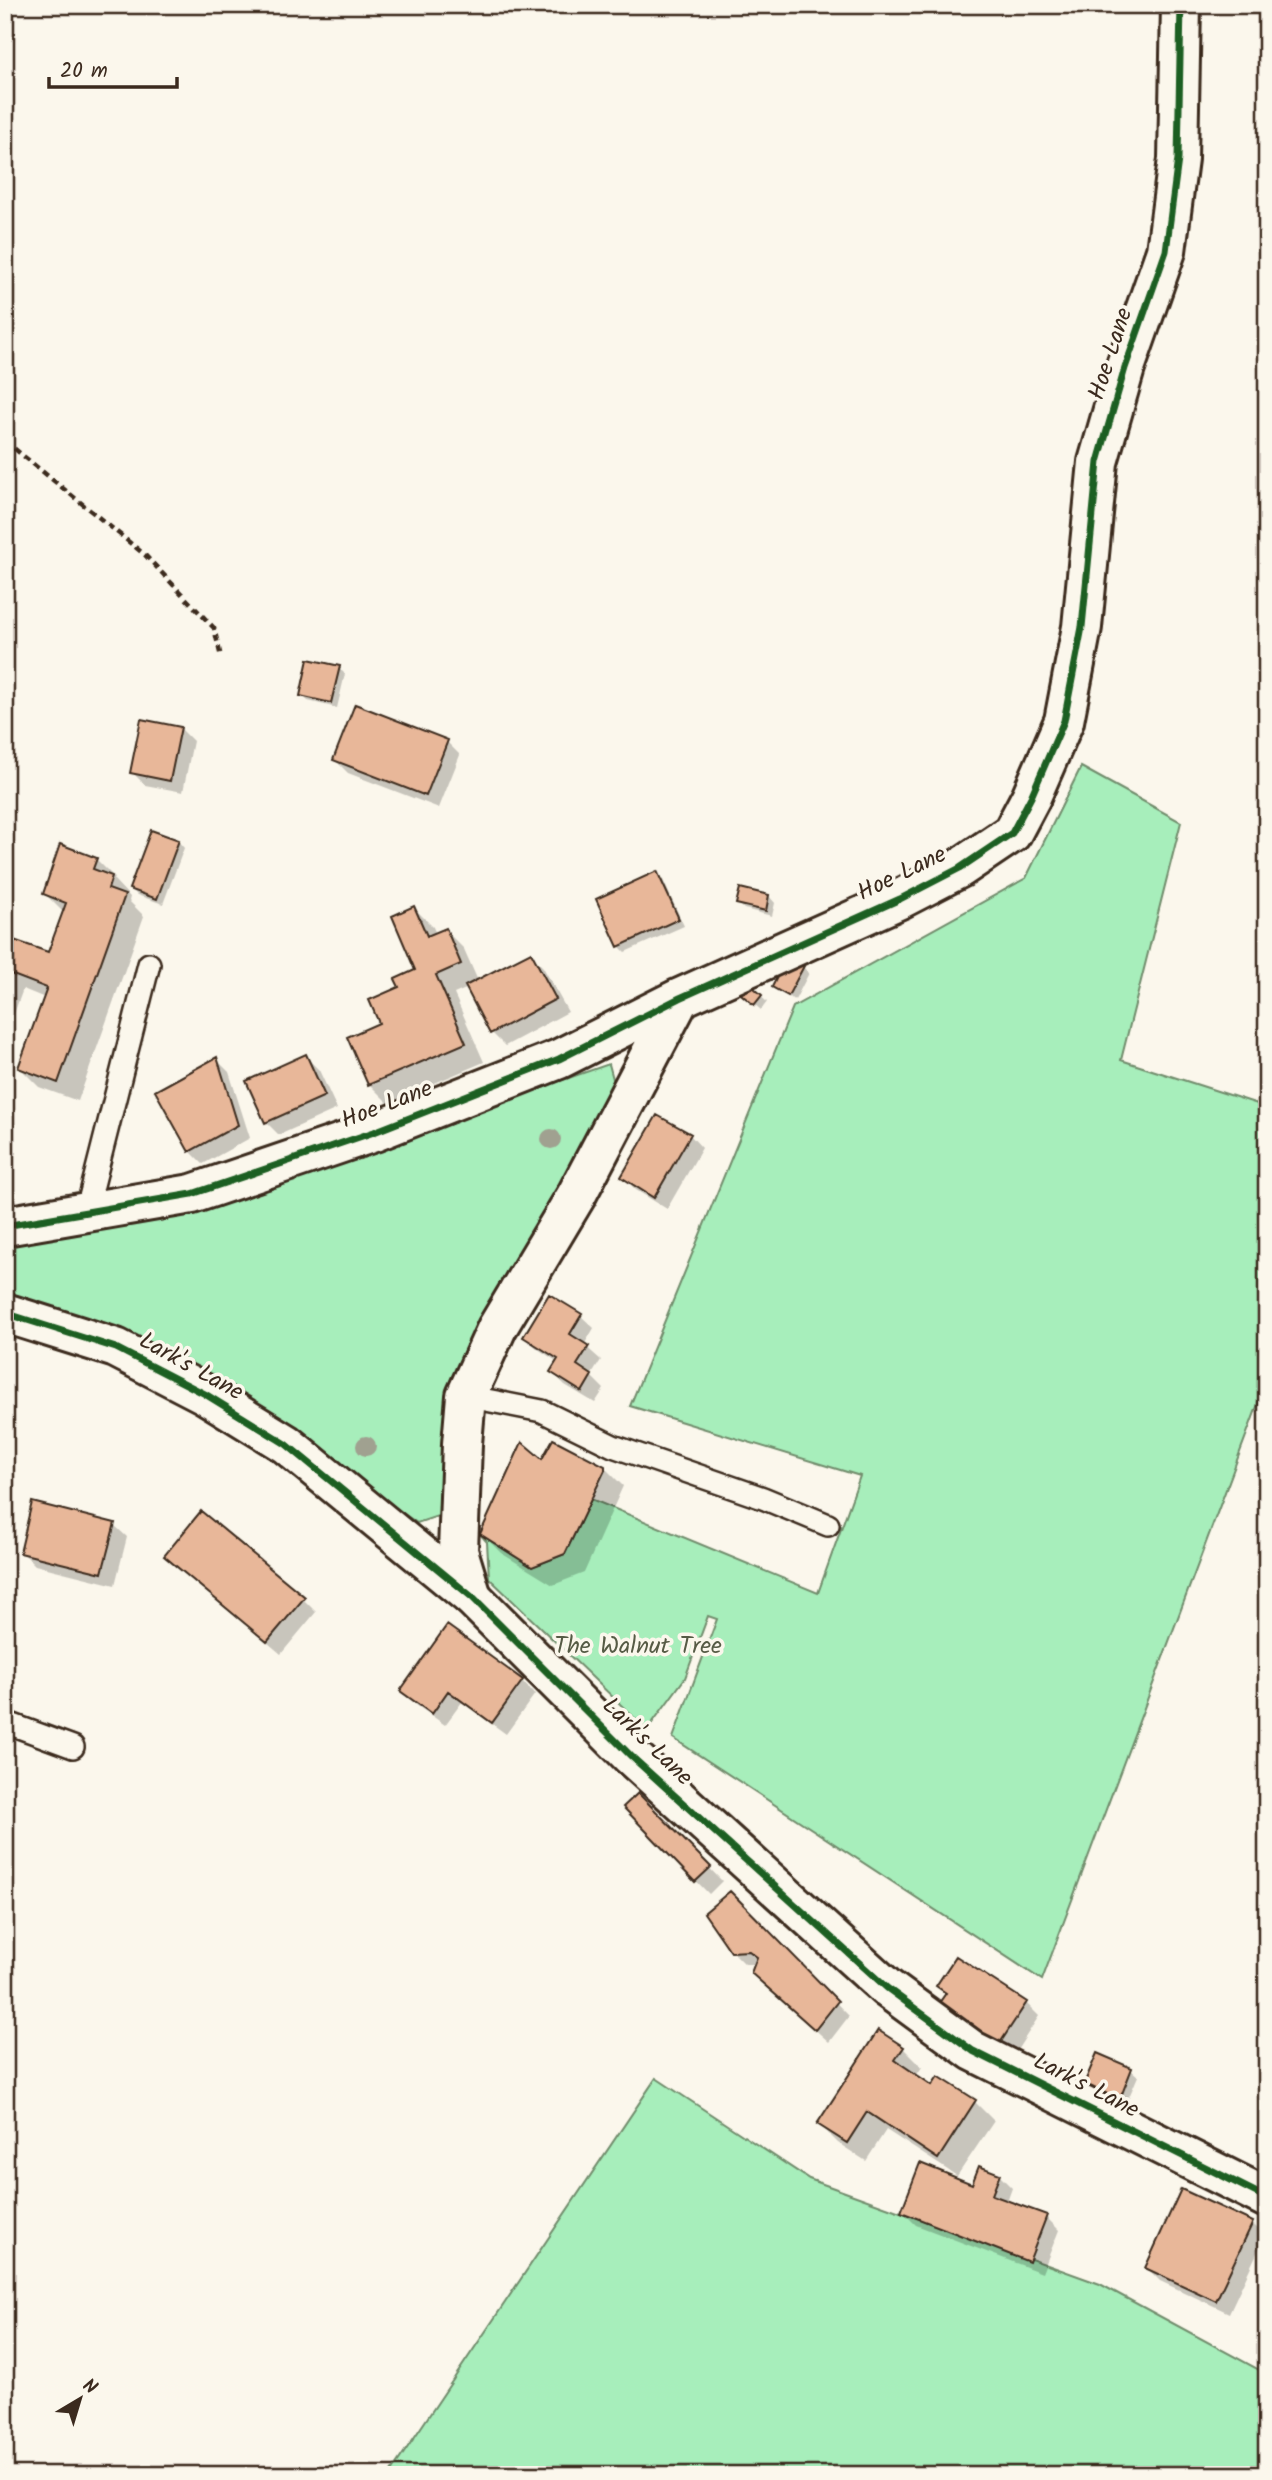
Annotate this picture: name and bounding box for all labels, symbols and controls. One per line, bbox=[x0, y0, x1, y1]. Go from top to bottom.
scale bar bbox=[49, 46, 177, 90]
text: 20 m bbox=[60, 55, 108, 88]
street label: Hoe Lane bbox=[1078, 302, 1144, 405]
street label: Hoe Lane bbox=[851, 835, 954, 912]
street label: Hoe Lane bbox=[336, 1070, 439, 1140]
street label: Lark's Lane bbox=[131, 1322, 251, 1412]
park label: The Walnut Tree bbox=[554, 1627, 722, 1666]
street label: Lark's Lane bbox=[592, 1688, 702, 1796]
street label: Lark's Lane bbox=[1026, 2043, 1146, 2130]
north arrow bbox=[46, 2364, 116, 2434]
text: N bbox=[75, 2372, 103, 2403]

